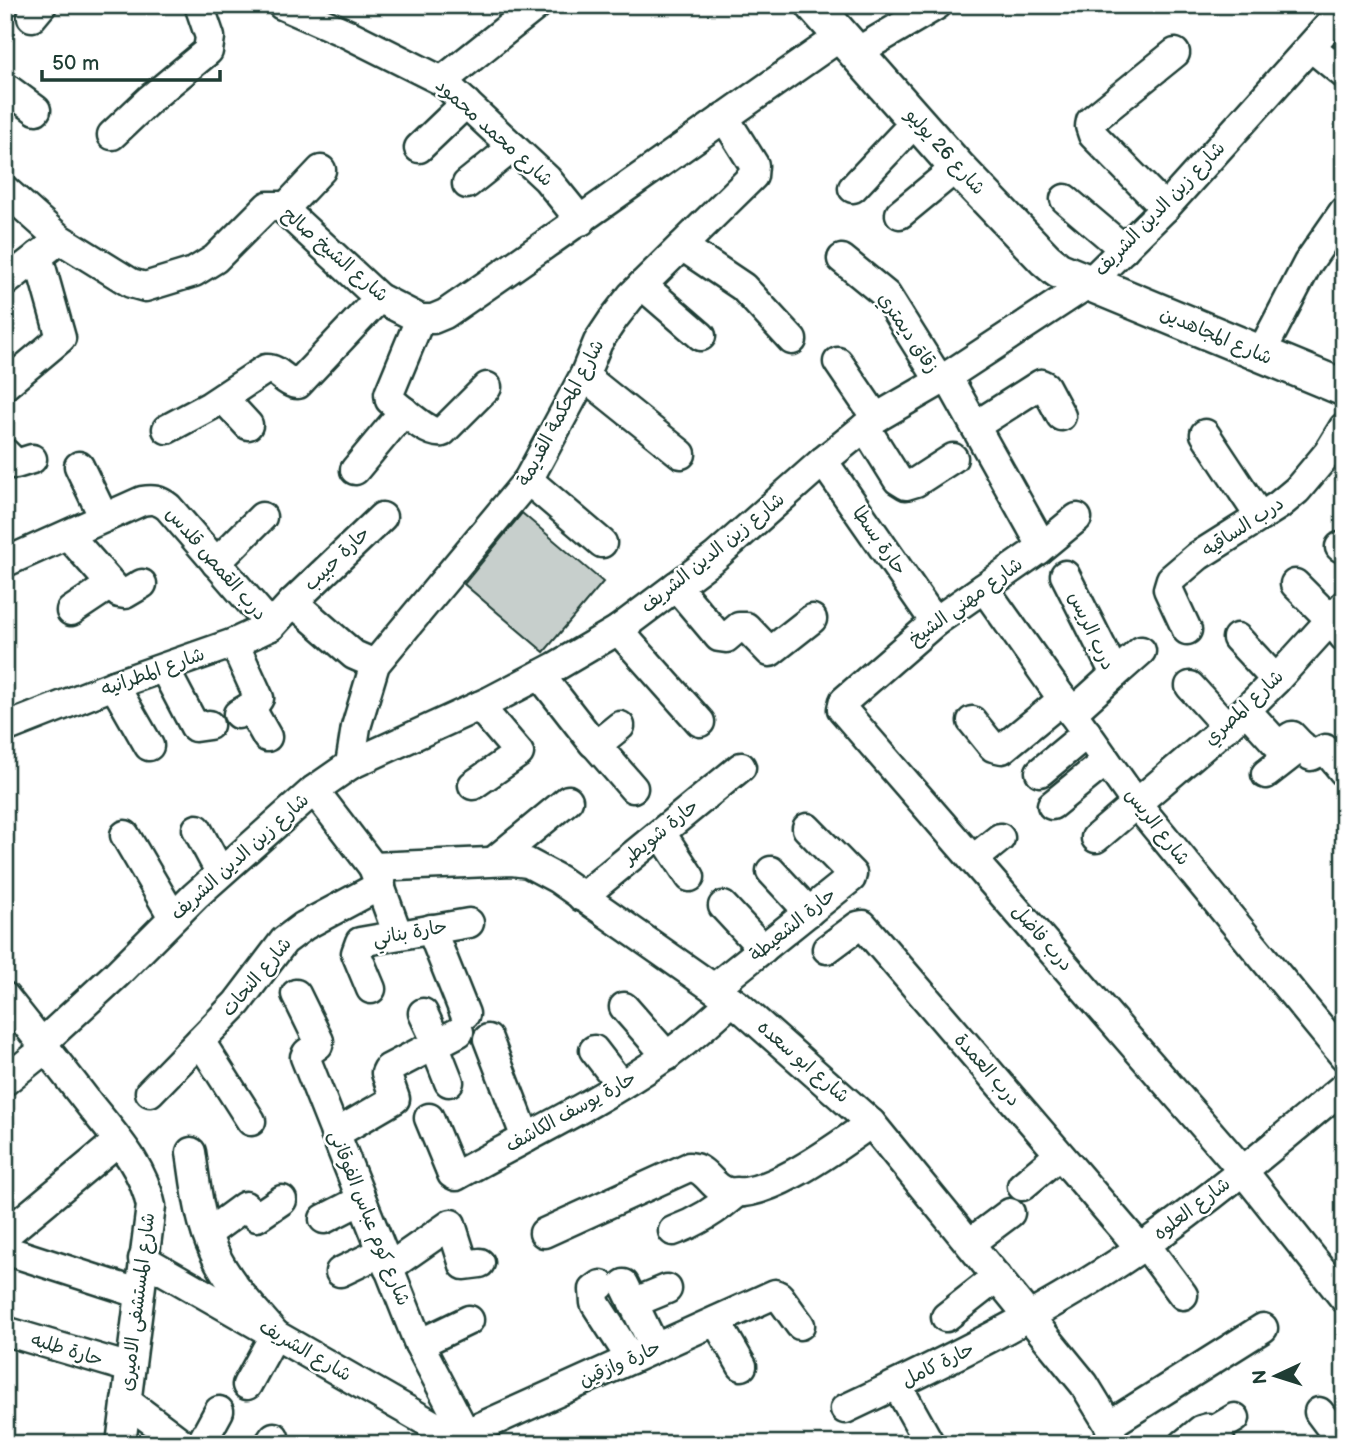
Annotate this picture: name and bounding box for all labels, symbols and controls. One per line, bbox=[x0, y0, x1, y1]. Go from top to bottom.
scale bar bbox=[42, 38, 220, 82]
text: 50 m bbox=[52, 51, 99, 76]
street label: شارع محمد محمود bbox=[430, 74, 558, 193]
street label: شارع 26 يوليو bbox=[899, 103, 990, 200]
street label: شارع زين الدين الشريف bbox=[1090, 137, 1231, 282]
street label: شارع الشيخ صالح bbox=[277, 203, 393, 308]
street label: زقاق ديمتري bbox=[871, 288, 943, 379]
street label: شارع المجاهدين bbox=[1156, 302, 1276, 371]
street label: شارع المحكمة القديمة bbox=[513, 336, 610, 491]
street label: شارع زين الدين الشريف bbox=[636, 488, 790, 619]
street label: درب الساقيه bbox=[1198, 492, 1288, 562]
street label: حارة بسطا bbox=[847, 502, 911, 580]
street label: درب القمص قلدس bbox=[161, 503, 271, 625]
street label: حارة حبيب bbox=[299, 522, 375, 596]
street label: شارع مهني الشيخ bbox=[904, 553, 1030, 654]
street label: درب الريس bbox=[1063, 588, 1119, 674]
street label: شارع المطرانيه bbox=[98, 643, 208, 702]
street label: شارع المصري bbox=[1199, 665, 1290, 752]
street label: شارع الريس bbox=[1119, 784, 1194, 871]
street label: شارع زين الدين الشريف bbox=[166, 789, 315, 926]
street label: حارة شويطر bbox=[617, 795, 703, 871]
street label: حارة الشعيطة bbox=[745, 883, 841, 967]
street label: درب فاضل bbox=[1007, 900, 1077, 976]
street label: حارة بناني bbox=[371, 915, 450, 955]
street label: شارع النحات bbox=[217, 933, 298, 1022]
street label: شارع ابو سعده bbox=[752, 1016, 854, 1109]
street label: درب العمدة bbox=[949, 1029, 1025, 1111]
street label: حارة يوسف الكاشف bbox=[502, 1067, 640, 1157]
street label: شارع كوم عباس الفوقانى bbox=[321, 1127, 415, 1310]
street label: شارع العلوه bbox=[1149, 1173, 1236, 1246]
street label: شارع المستشفى الاميرى bbox=[116, 1211, 161, 1393]
street label: شارع الشريف bbox=[254, 1315, 355, 1388]
street label: حارة طلبه bbox=[28, 1328, 106, 1372]
street label: حارة وازقين bbox=[576, 1336, 664, 1392]
street label: حارة كامل bbox=[898, 1338, 978, 1392]
north arrow bbox=[1240, 1340, 1310, 1410]
text: N bbox=[1249, 1369, 1273, 1385]

